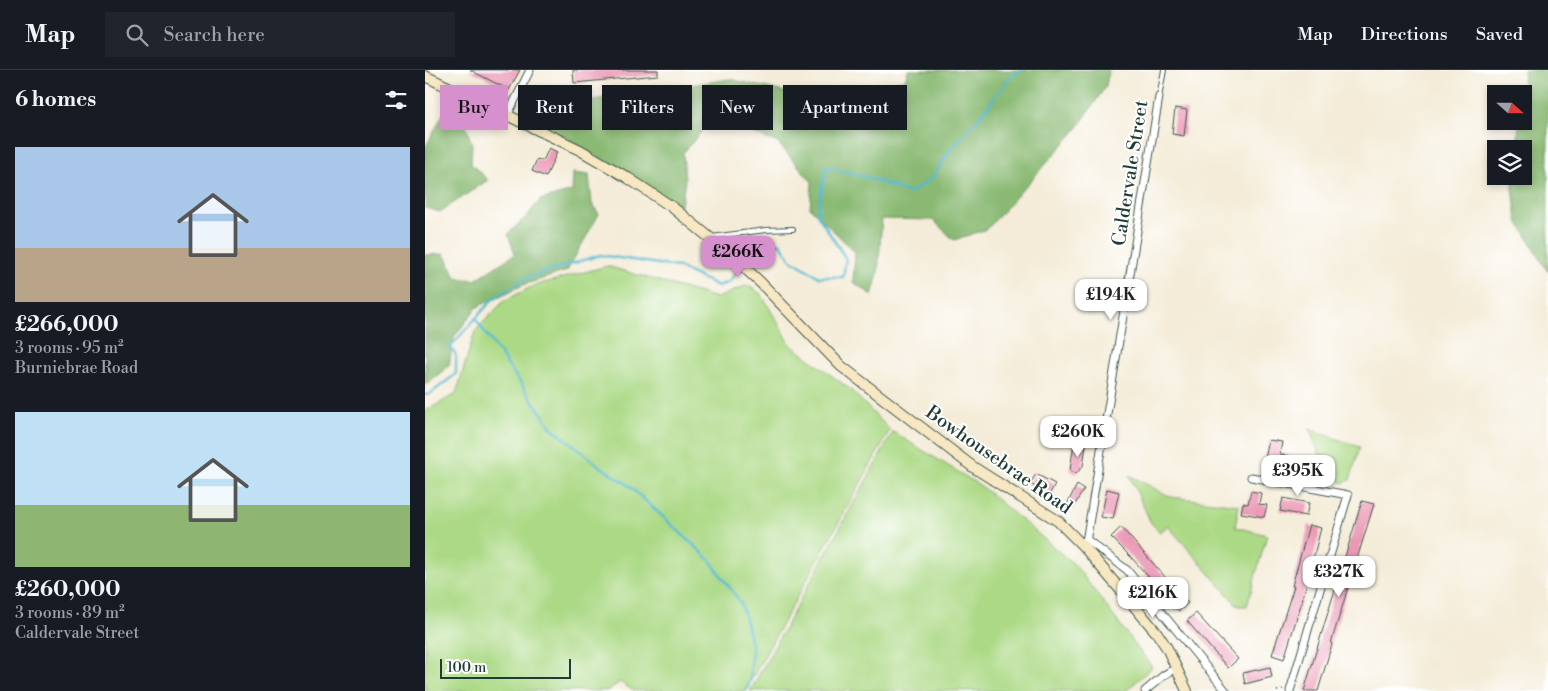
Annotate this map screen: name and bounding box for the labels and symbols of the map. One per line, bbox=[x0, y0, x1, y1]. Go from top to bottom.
north arrow bbox=[1487, 85, 1533, 130]
street label: Caldervale Street bbox=[1107, 98, 1153, 248]
pin: £266K bbox=[703, 236, 773, 278]
pin: £194K bbox=[1076, 278, 1146, 321]
street label: Bowhousebrae Road bbox=[920, 400, 1077, 520]
pin: £260K bbox=[1043, 416, 1113, 458]
pin: £395K bbox=[1263, 454, 1333, 497]
pin: £327K bbox=[1304, 556, 1374, 598]
pin: £216K bbox=[1118, 576, 1188, 619]
scale bar bbox=[440, 656, 571, 679]

